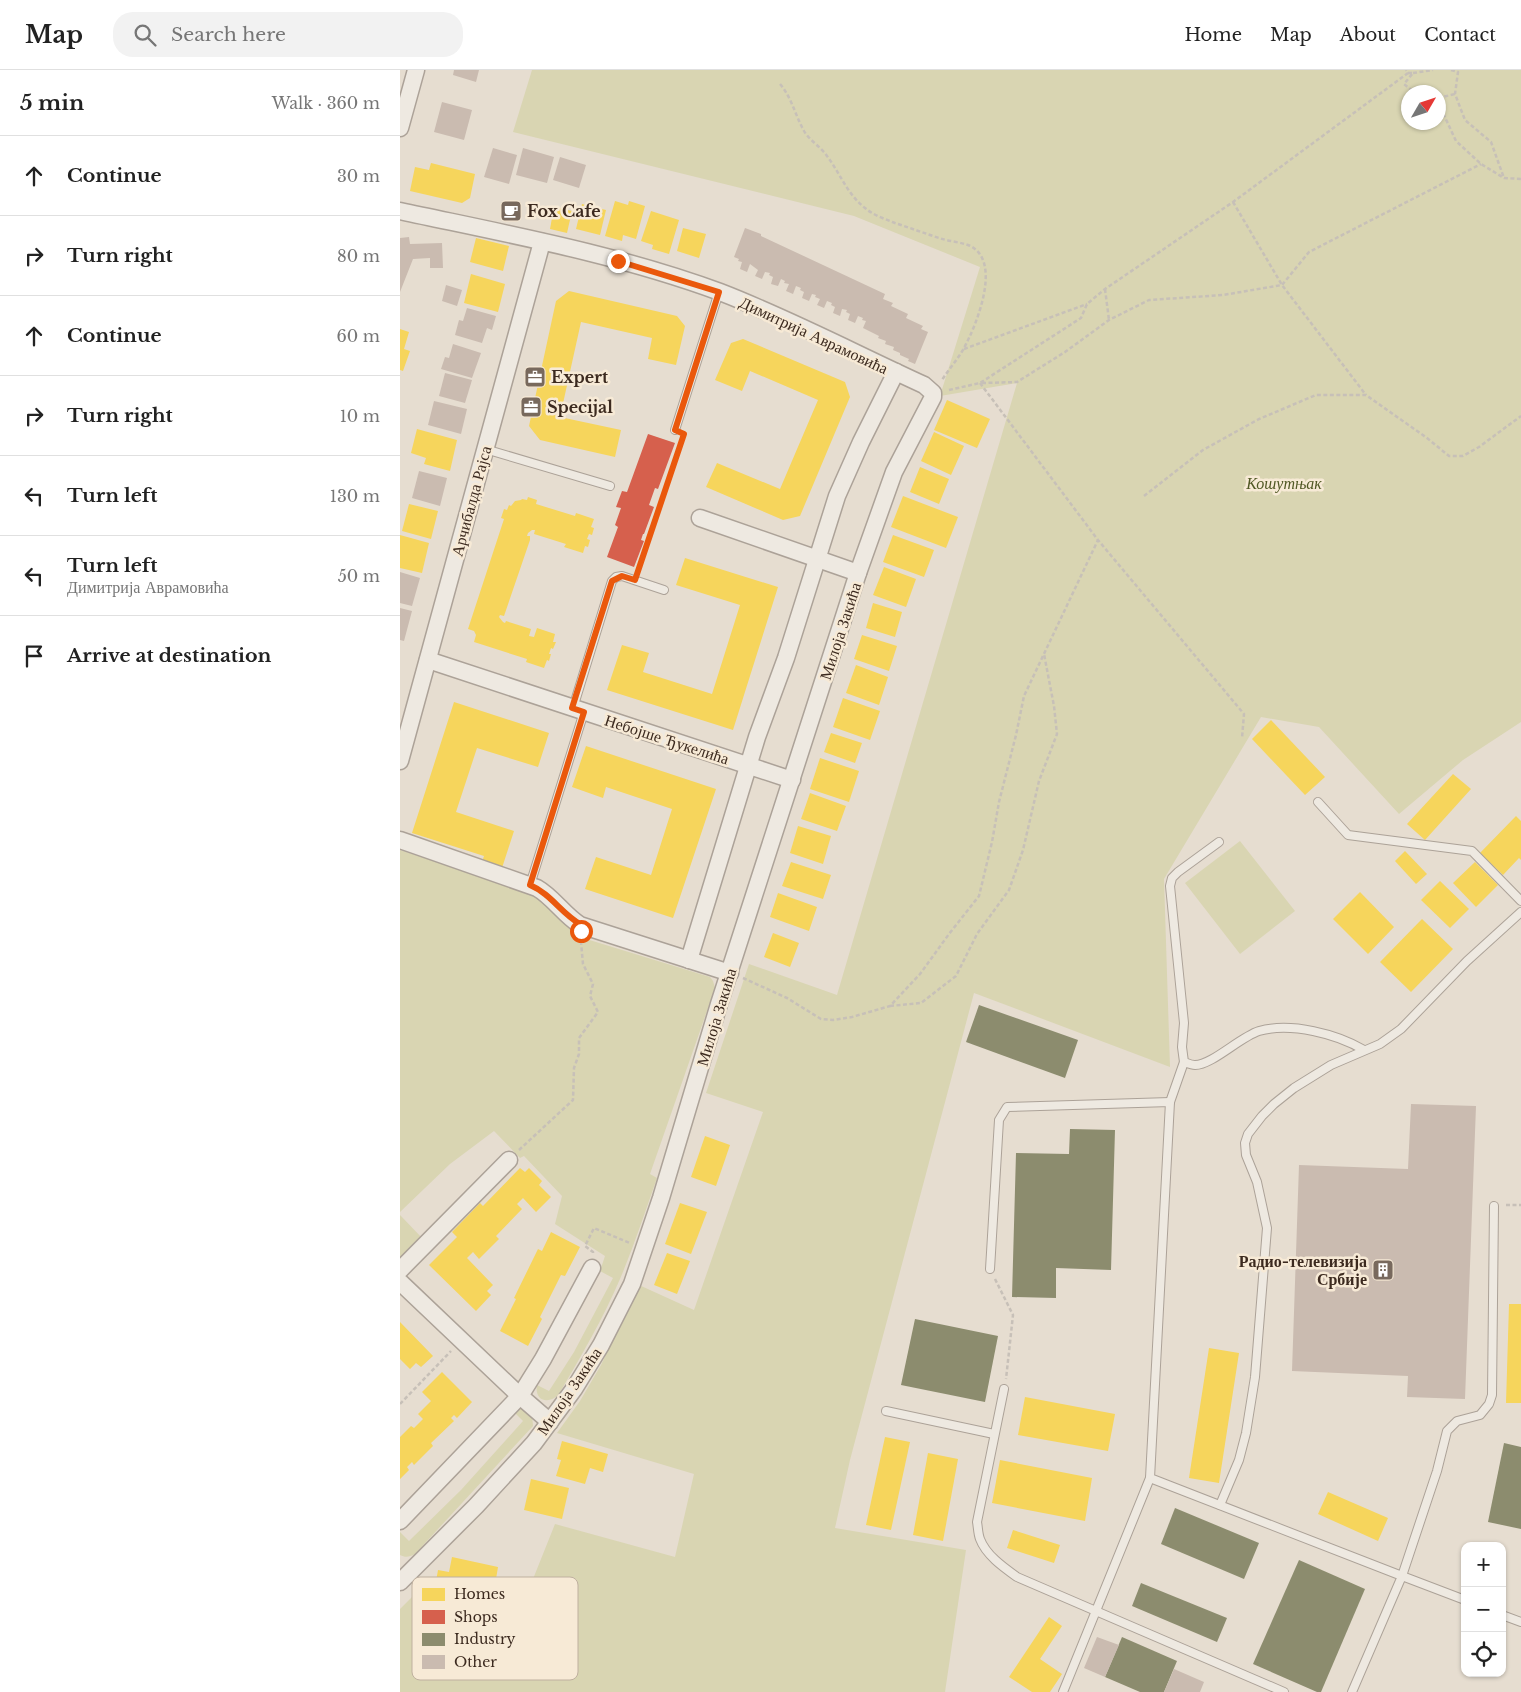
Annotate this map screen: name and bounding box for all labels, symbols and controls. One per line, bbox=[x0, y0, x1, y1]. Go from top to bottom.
search box bbox=[113, 12, 463, 57]
text: Map bbox=[25, 20, 83, 49]
icon: search bbox=[131, 21, 159, 49]
text: Search here bbox=[171, 23, 286, 46]
text: Home bbox=[1184, 24, 1242, 46]
text: Map bbox=[1270, 24, 1312, 46]
text: About bbox=[1340, 24, 1396, 46]
text: Contact bbox=[1424, 24, 1496, 46]
north arrow bbox=[1401, 85, 1446, 130]
text: 5 min bbox=[20, 90, 84, 116]
text: Walk · 360 m bbox=[272, 93, 380, 113]
icon: ahead bbox=[20, 162, 48, 190]
text: Continue bbox=[67, 164, 162, 187]
text: 30 m bbox=[337, 166, 380, 186]
cafe icon: Fox Cafe bbox=[499, 199, 523, 223]
place label: Fox Cafe bbox=[527, 201, 601, 221]
icon: right bbox=[20, 242, 48, 270]
text: Turn right bbox=[67, 244, 173, 267]
text: 80 m bbox=[337, 246, 380, 266]
route end bbox=[607, 250, 630, 273]
street label: Димитрија Аврамовића bbox=[737, 292, 891, 378]
icon: ahead bbox=[20, 322, 48, 350]
text: Continue bbox=[67, 324, 162, 347]
text: 60 m bbox=[337, 326, 380, 346]
office icon: Expert bbox=[523, 365, 547, 389]
place label: Expert bbox=[551, 367, 609, 387]
office icon: Specijal bbox=[519, 395, 543, 419]
place label: Specijal bbox=[547, 397, 613, 417]
icon: right bbox=[20, 402, 48, 430]
text: Turn right bbox=[67, 404, 173, 427]
text: 10 m bbox=[340, 406, 380, 426]
street label: Арчибалда Рајса bbox=[447, 443, 495, 559]
park label: Кошутњак bbox=[1245, 473, 1322, 493]
icon: left bbox=[20, 482, 48, 510]
text: Turn left bbox=[67, 484, 158, 507]
text: 130 m bbox=[330, 486, 380, 506]
text: Turn left bbox=[67, 554, 158, 577]
icon: left bbox=[20, 562, 48, 590]
text: 50 m bbox=[338, 566, 380, 586]
text: Димитрија Аврамовића bbox=[67, 577, 229, 597]
street label: Милоја Закића bbox=[815, 580, 865, 682]
icon: arrive bbox=[20, 642, 48, 670]
text: Arrive at destination bbox=[67, 644, 271, 667]
street label: Небојше Ђукелића bbox=[602, 709, 732, 769]
route start bbox=[570, 920, 593, 943]
street label: Милоја Закића bbox=[692, 966, 740, 1068]
place label: Радио-телевизија Србије bbox=[1239, 1251, 1367, 1289]
building icon: Радио-телевизија Србије bbox=[1371, 1258, 1395, 1282]
street label: Милоја Закића bbox=[532, 1343, 606, 1439]
map controls bbox=[1461, 1542, 1506, 1677]
button: + bbox=[1461, 1542, 1506, 1587]
legend bbox=[412, 1577, 578, 1680]
text: Homes bbox=[454, 1585, 505, 1603]
button: − bbox=[1461, 1587, 1506, 1632]
text: Shops bbox=[454, 1608, 498, 1626]
text: Industry bbox=[454, 1630, 516, 1648]
button: locate bbox=[1461, 1632, 1506, 1677]
text: Other bbox=[454, 1653, 497, 1671]

